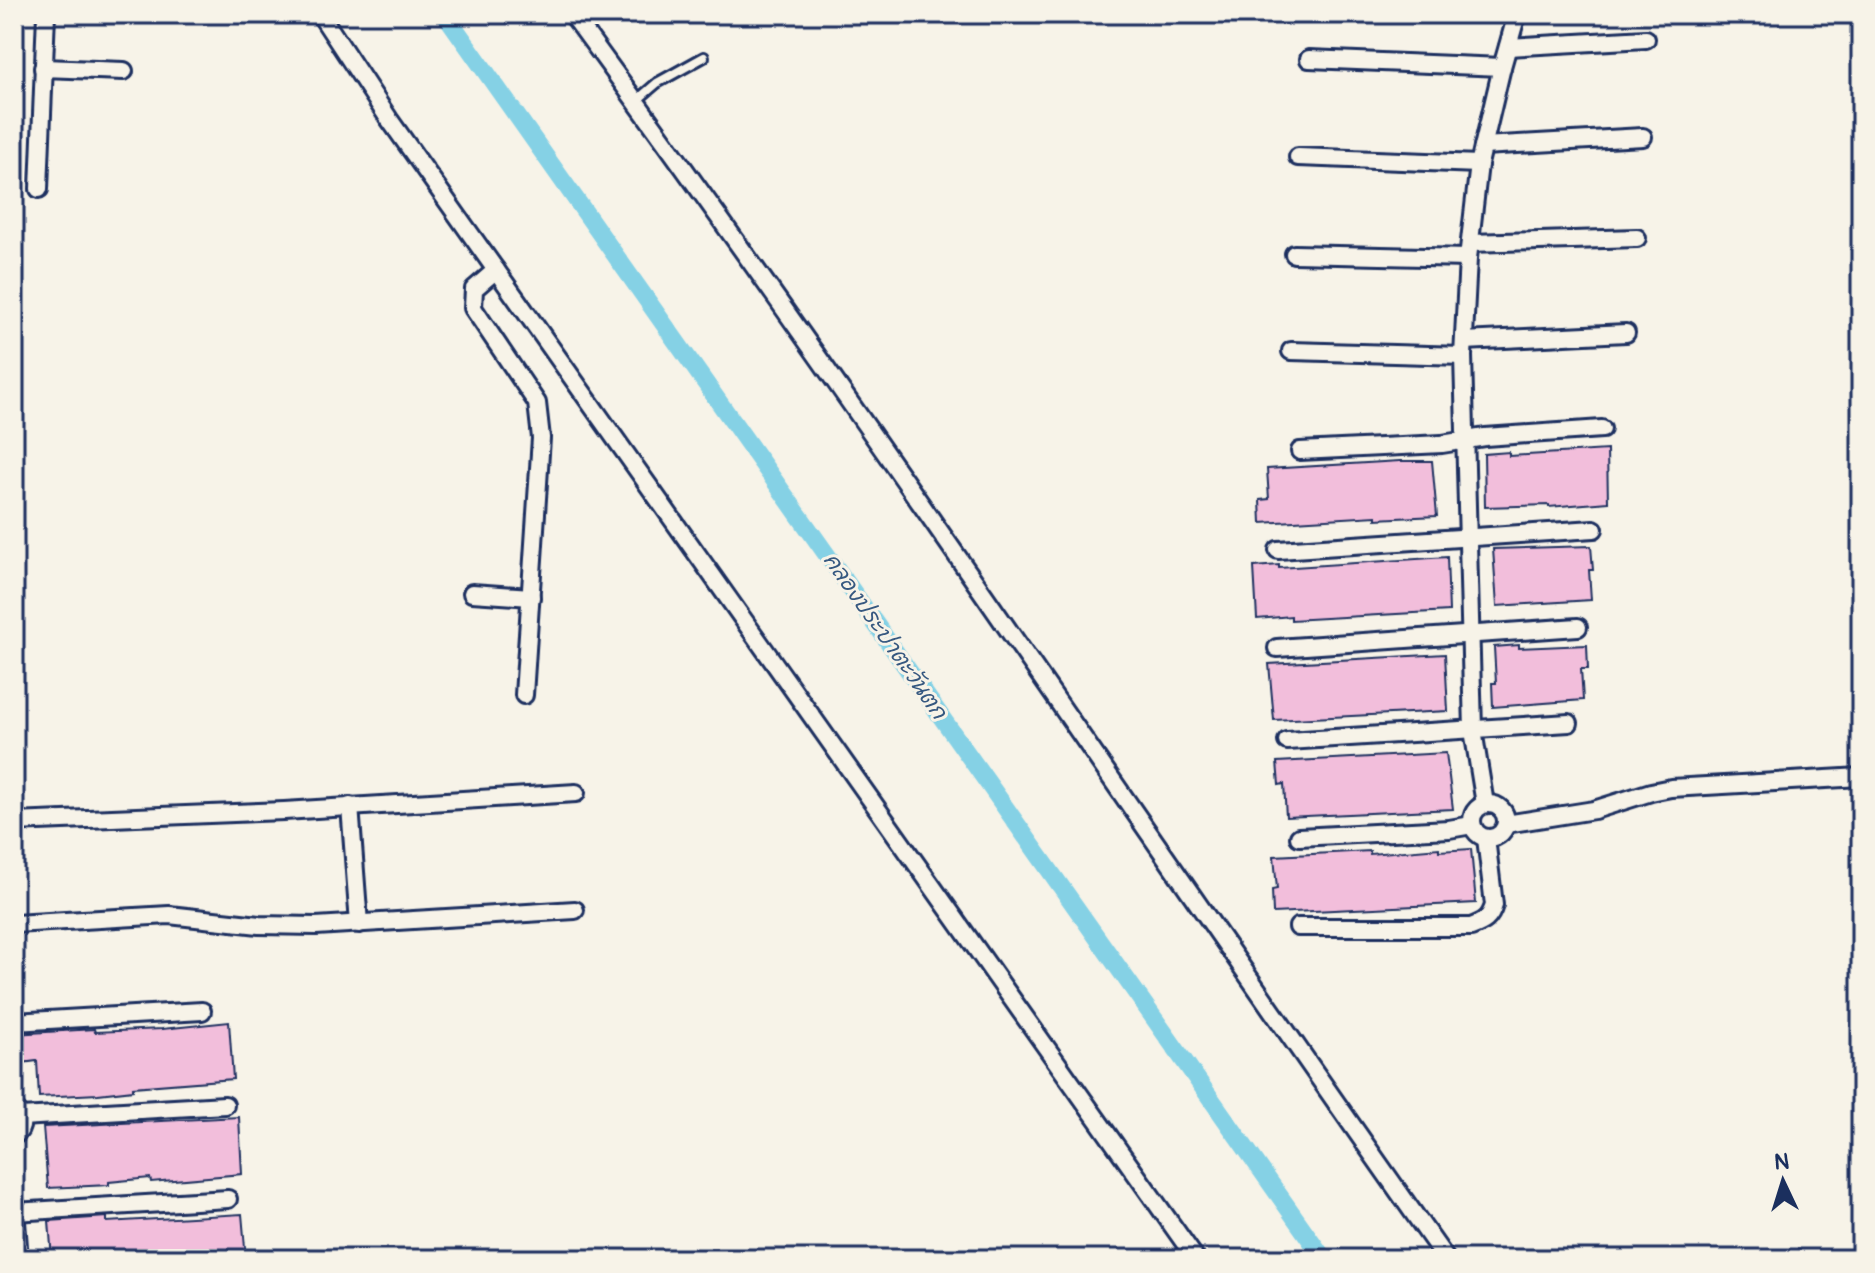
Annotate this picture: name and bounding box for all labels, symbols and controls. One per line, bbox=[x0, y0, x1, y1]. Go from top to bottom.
water label: คลองประปาตะวันตก bbox=[817, 548, 954, 726]
north arrow bbox=[1743, 1141, 1823, 1221]
text: N bbox=[1773, 1148, 1790, 1177]

